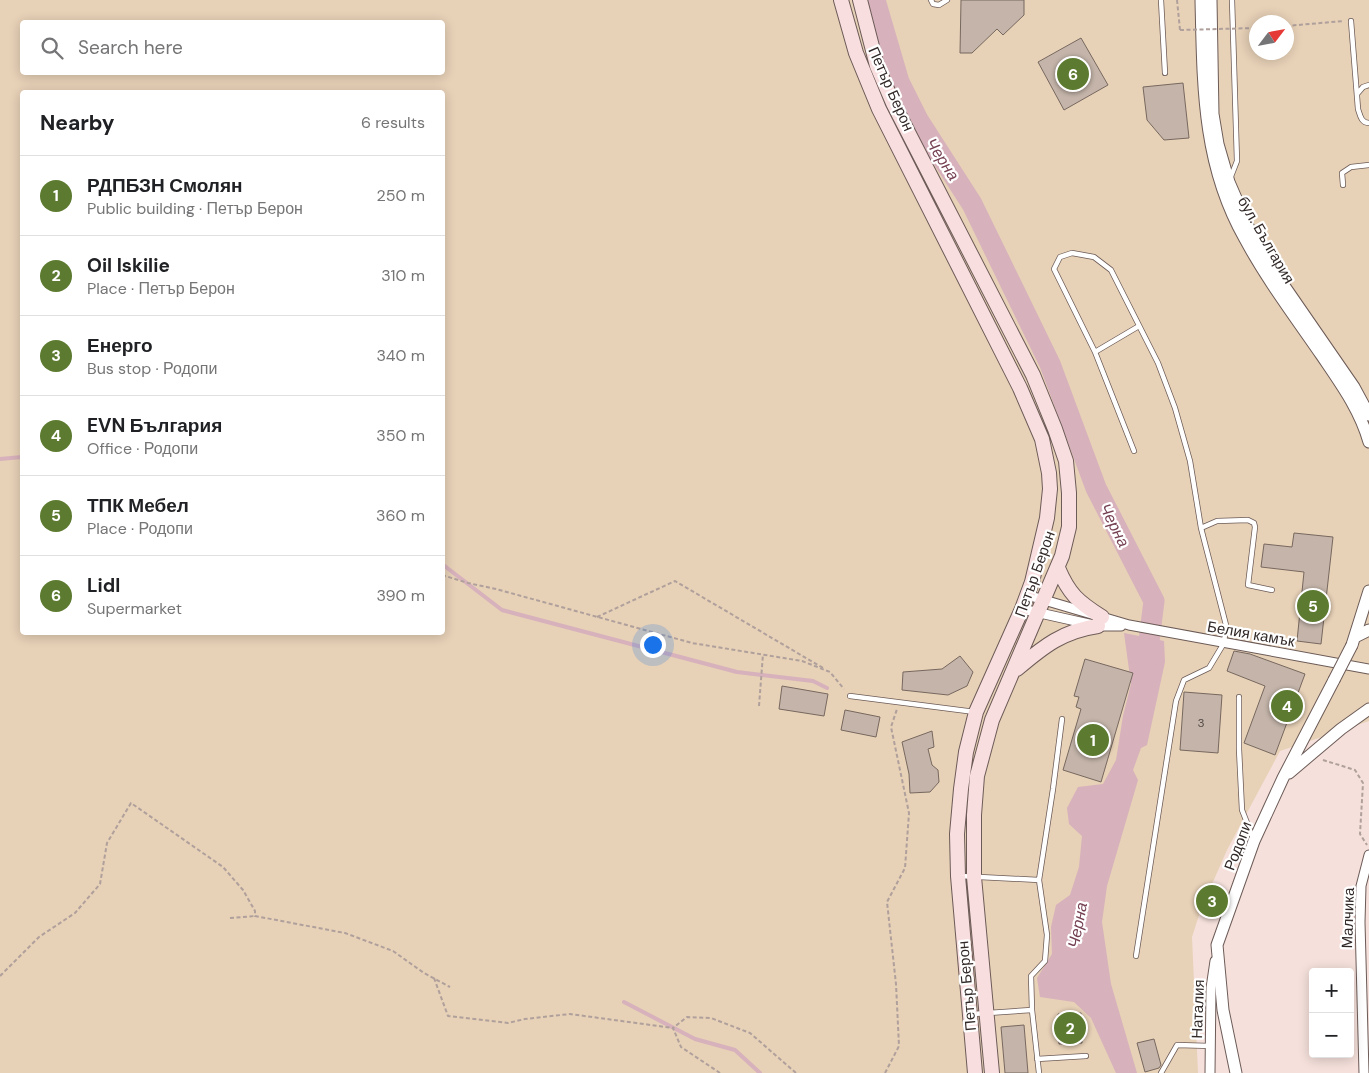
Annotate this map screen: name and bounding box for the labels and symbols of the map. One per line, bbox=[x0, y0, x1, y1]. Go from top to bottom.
north arrow bbox=[1249, 15, 1294, 60]
street label: Петър Берон bbox=[863, 44, 919, 134]
pin: 6 bbox=[1057, 55, 1089, 93]
water label: Черна bbox=[921, 134, 964, 184]
street label: бул. България bbox=[1233, 193, 1299, 287]
water label: Черна bbox=[1095, 500, 1134, 551]
street label: Петър Берон bbox=[1010, 528, 1060, 620]
pin: 5 bbox=[1297, 587, 1329, 625]
street label: Белия камък bbox=[1206, 616, 1297, 652]
your location bbox=[640, 632, 666, 658]
pin: 4 bbox=[1271, 687, 1303, 725]
house number: 3 bbox=[1197, 715, 1205, 731]
pin: 1 bbox=[1077, 721, 1109, 759]
street label: Родопи bbox=[1220, 819, 1256, 873]
pin: 3 bbox=[1196, 882, 1228, 920]
street label: Малчика bbox=[1337, 887, 1359, 949]
water label: Черна bbox=[1063, 900, 1092, 950]
street label: Петър Берон bbox=[953, 940, 981, 1032]
street label: Наталия bbox=[1187, 979, 1209, 1039]
pin: 2 bbox=[1054, 1009, 1086, 1047]

